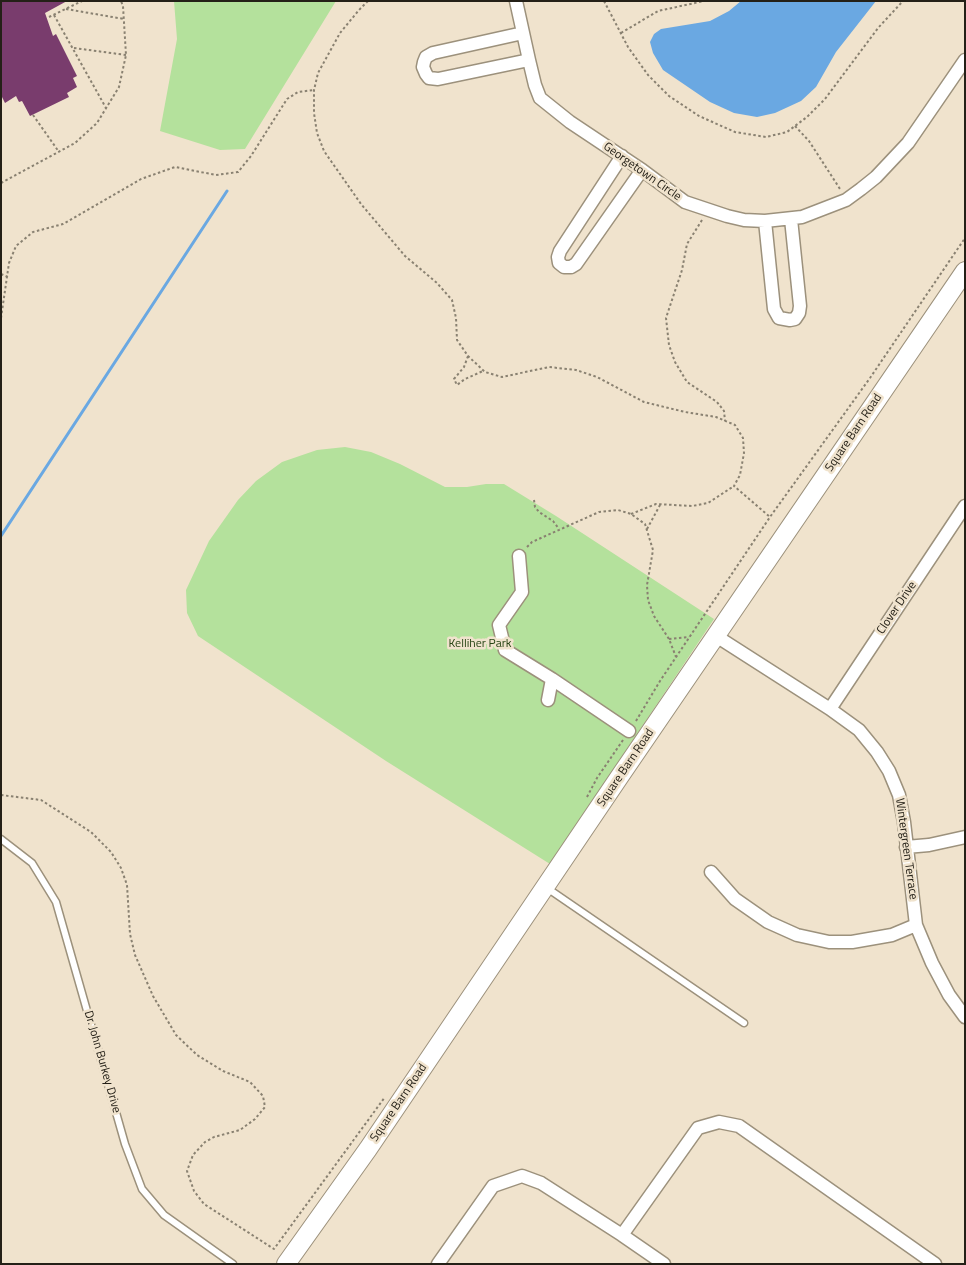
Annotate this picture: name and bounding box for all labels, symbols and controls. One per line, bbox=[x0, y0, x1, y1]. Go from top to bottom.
street label: Georgetown Circle bbox=[600, 140, 684, 204]
street label: Square Barn Road bbox=[823, 391, 885, 475]
street label: Clover Drive bbox=[874, 579, 920, 637]
park label: Kelliher Park bbox=[448, 637, 512, 651]
street label: Square Barn Road bbox=[595, 726, 657, 810]
street label: Wintergreen Terrace bbox=[892, 797, 920, 901]
street label: Dr. John Burkey Drive bbox=[80, 1009, 124, 1115]
street label: Square Barn Road bbox=[368, 1061, 430, 1145]

